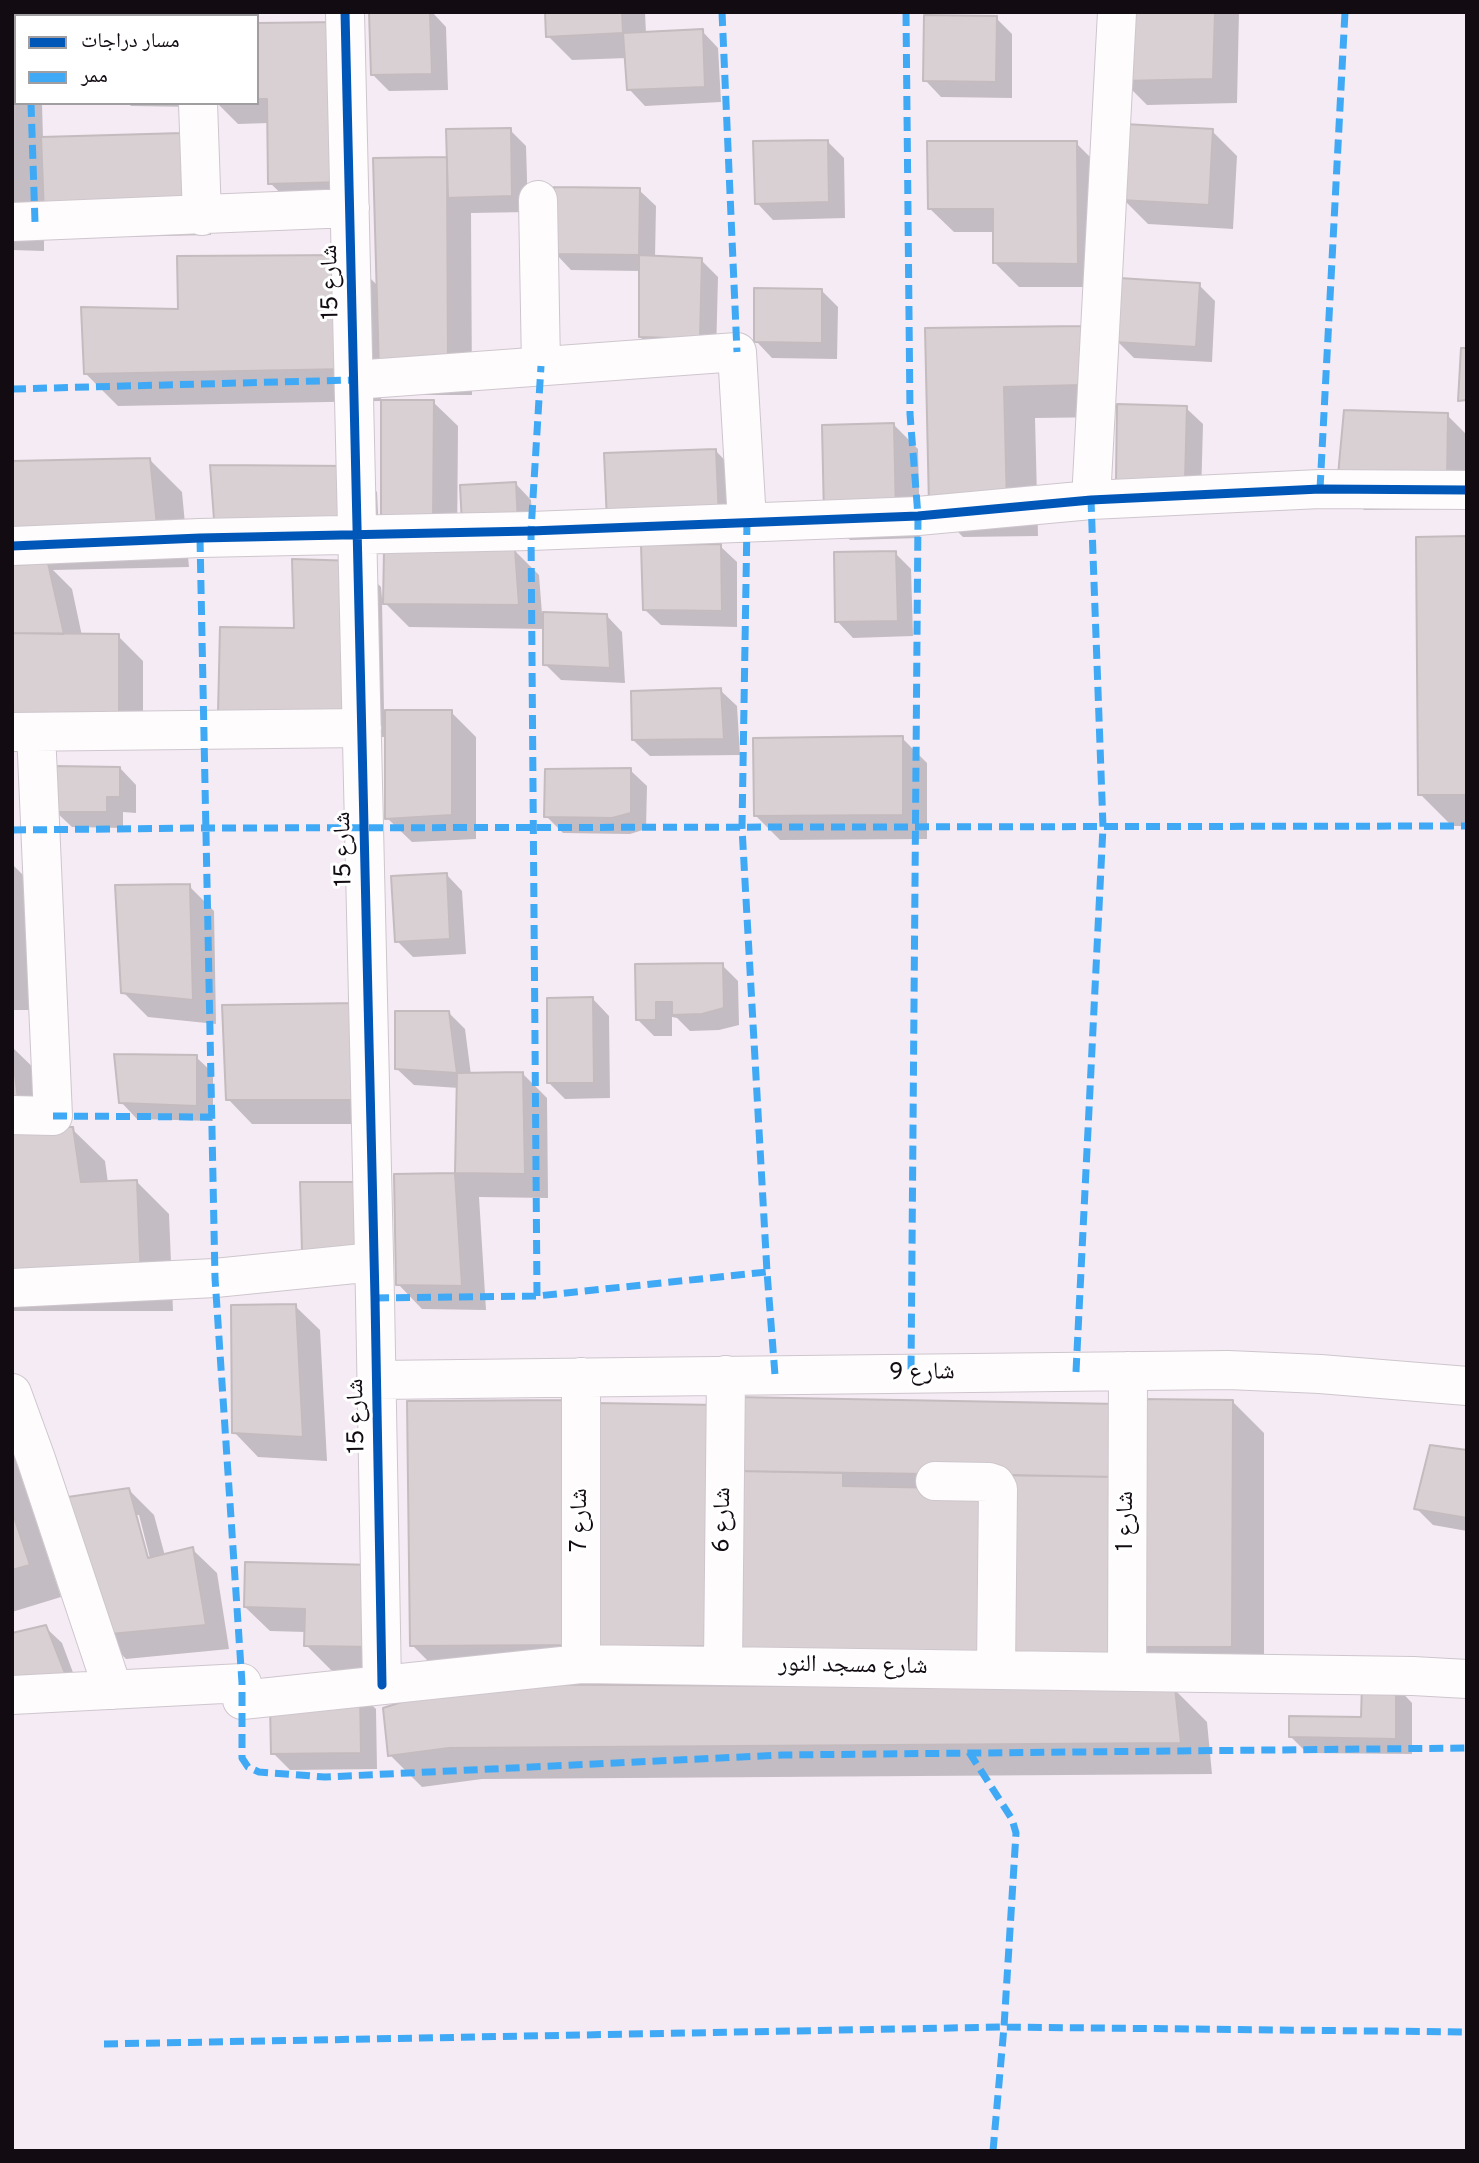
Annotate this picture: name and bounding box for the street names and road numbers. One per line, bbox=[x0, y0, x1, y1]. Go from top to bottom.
street label: شارع 15 bbox=[317, 244, 347, 320]
street label: شارع 15 bbox=[330, 811, 360, 887]
street label: شارع 9 bbox=[889, 1359, 955, 1389]
street label: شارع 15 bbox=[343, 1378, 373, 1454]
street label: شارع 6 bbox=[709, 1487, 739, 1553]
street label: شارع 7 bbox=[567, 1488, 595, 1552]
street label: شارع 1 bbox=[1113, 1491, 1141, 1551]
street label: شارع مسجد النور bbox=[778, 1651, 928, 1683]

